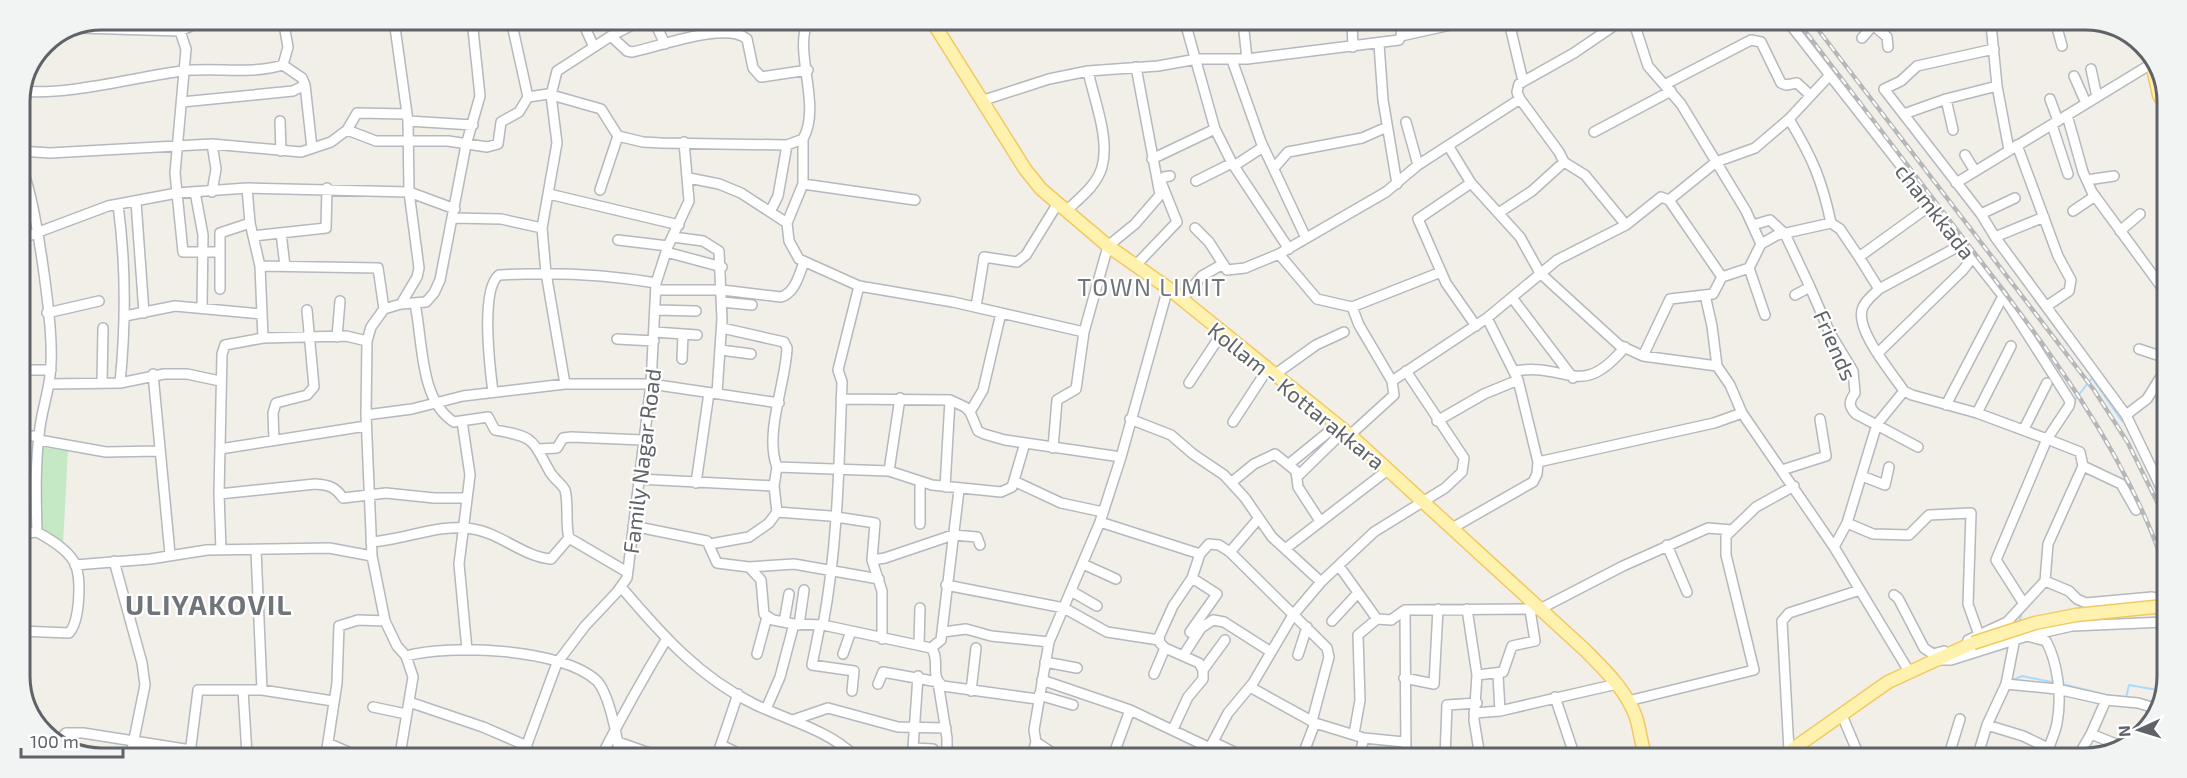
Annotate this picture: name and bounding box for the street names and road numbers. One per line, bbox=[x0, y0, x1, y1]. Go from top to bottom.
street label: chamkkada bbox=[1891, 158, 1981, 264]
street label: Friends bbox=[1809, 306, 1863, 384]
street label: Kollam - Kottarakkara bbox=[1203, 316, 1391, 474]
street label: Family Nagar Road bbox=[617, 367, 665, 555]

